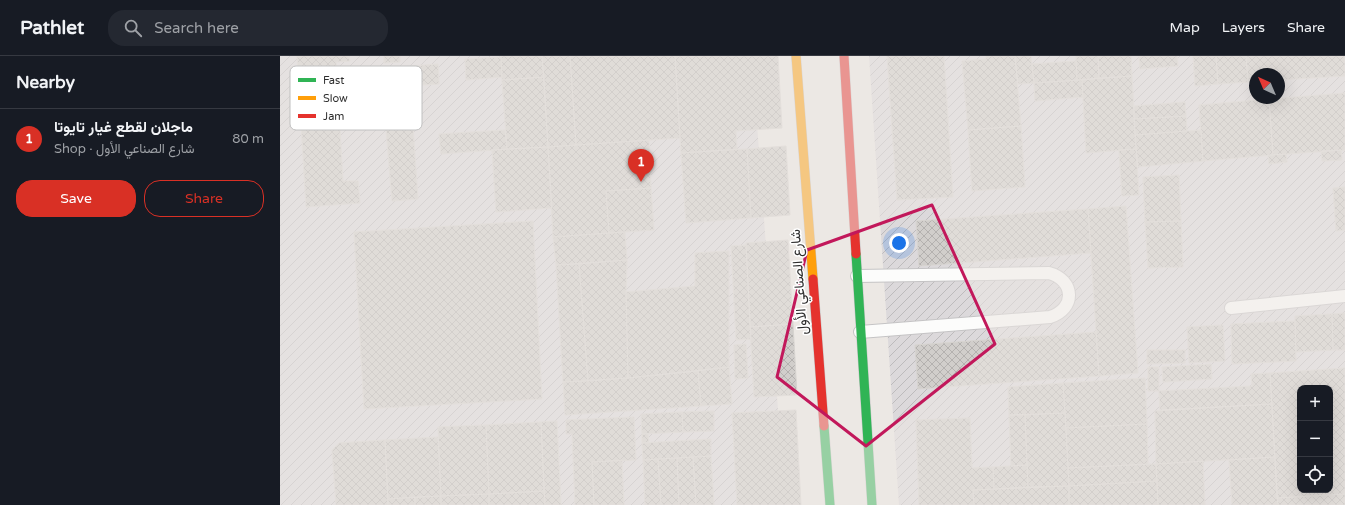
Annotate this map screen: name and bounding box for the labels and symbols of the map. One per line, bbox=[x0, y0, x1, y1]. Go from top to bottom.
legend bbox=[290, 66, 422, 130]
north arrow bbox=[1249, 68, 1285, 104]
text: Fast bbox=[323, 74, 344, 87]
text: Slow bbox=[323, 92, 348, 105]
text: Jam bbox=[323, 110, 344, 123]
pin: 1 bbox=[628, 149, 654, 182]
street label: شارع الصناعي الأول bbox=[787, 228, 814, 335]
your location bbox=[889, 233, 909, 253]

